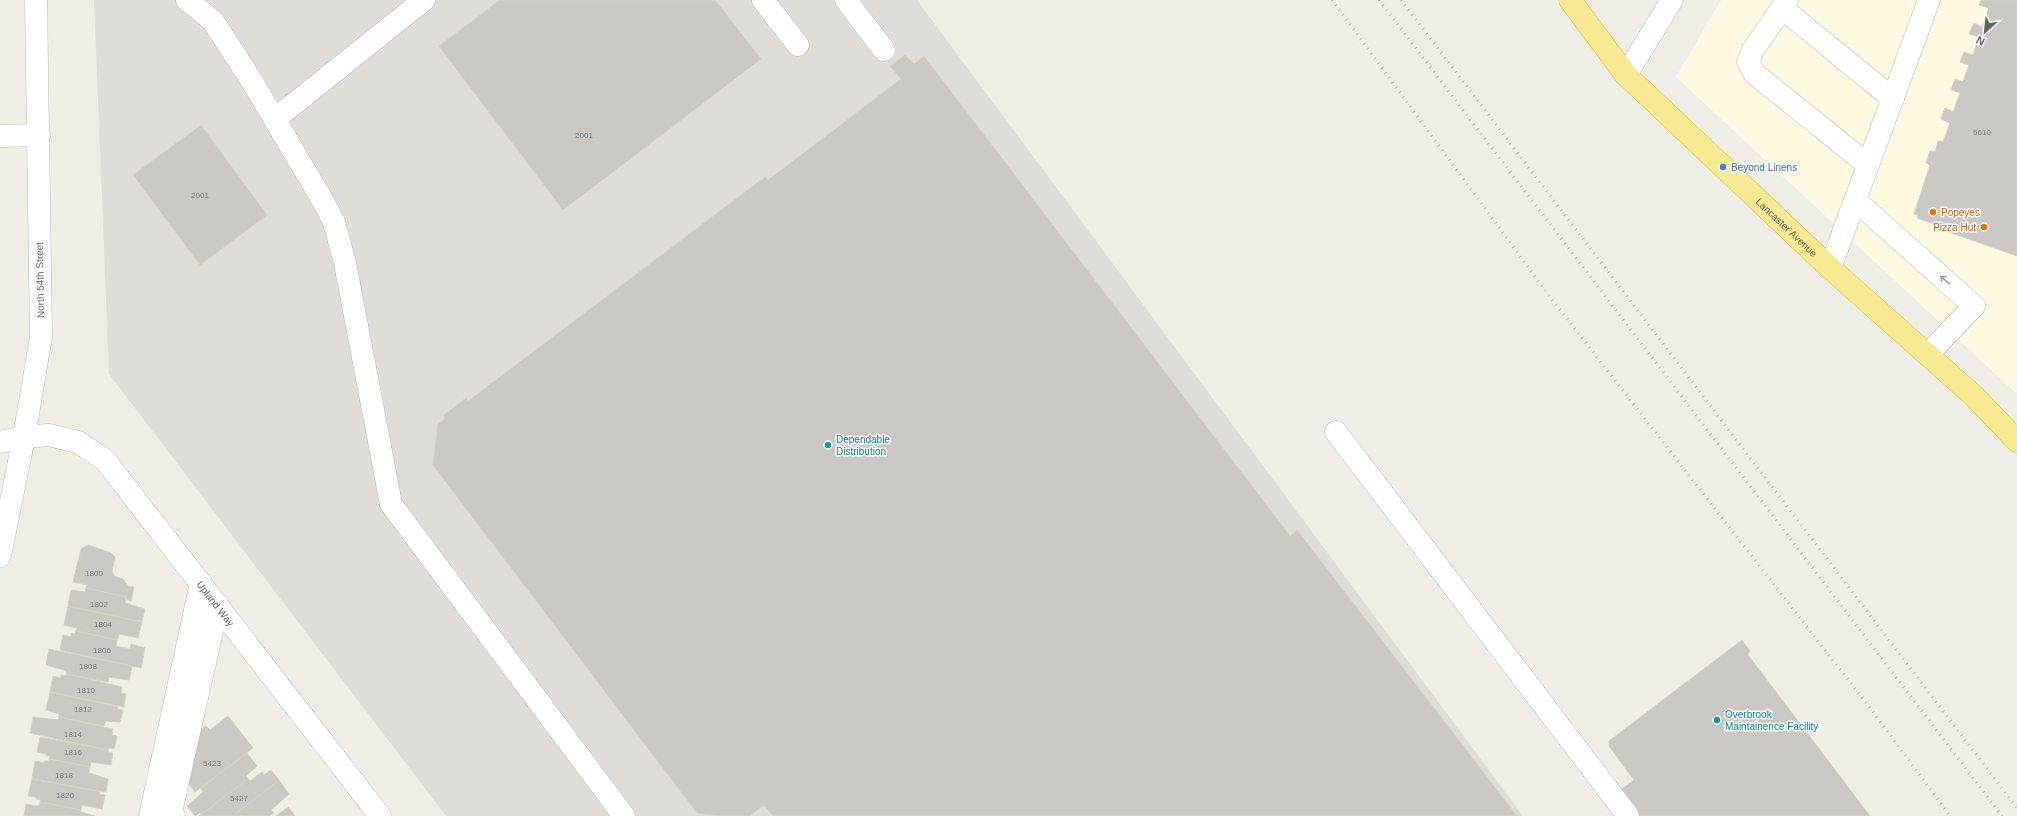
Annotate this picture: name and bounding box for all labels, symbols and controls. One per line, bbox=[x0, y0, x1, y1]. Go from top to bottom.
north arrow bbox=[1965, 12, 2005, 52]
text: N bbox=[1974, 34, 1987, 48]
house number: 5610 bbox=[1973, 128, 1991, 137]
house number: 2001 bbox=[575, 131, 593, 140]
marker: Beyond Linens bbox=[1718, 162, 1728, 172]
place label: Beyond Linens bbox=[1731, 162, 1797, 173]
house number: 2001 bbox=[191, 191, 209, 200]
street label: Lancaster Avenue bbox=[1754, 196, 1820, 259]
marker: Popeyes bbox=[1928, 207, 1938, 217]
place label: Popeyes bbox=[1941, 207, 1980, 218]
place label: Pizza Hut bbox=[1933, 222, 1976, 233]
marker: Pizza Hut bbox=[1979, 222, 1989, 232]
street label: North 54th Street bbox=[34, 242, 46, 318]
one-way arrow bbox=[1940, 275, 1950, 285]
place label: Dependable Distribution bbox=[836, 434, 890, 457]
marker: Dependable Distribution bbox=[823, 440, 833, 450]
house number: 1800 bbox=[85, 569, 103, 578]
street label: Upland Way bbox=[195, 579, 237, 628]
house number: 1802 bbox=[90, 600, 108, 609]
house number: 1804 bbox=[94, 620, 112, 629]
house number: 1806 bbox=[93, 646, 111, 655]
house number: 1808 bbox=[79, 662, 97, 671]
house number: 1810 bbox=[77, 686, 95, 695]
house number: 1812 bbox=[74, 705, 92, 714]
place label: Overbrook Maintainence Facility bbox=[1725, 709, 1818, 732]
marker: Overbrook Maintainence Facility bbox=[1712, 715, 1722, 725]
house number: 1814 bbox=[64, 730, 82, 739]
house number: 1816 bbox=[64, 748, 82, 757]
house number: 5423 bbox=[203, 759, 221, 768]
house number: 1818 bbox=[55, 771, 73, 780]
house number: 1820 bbox=[56, 791, 74, 800]
house number: 5427 bbox=[230, 794, 248, 803]

